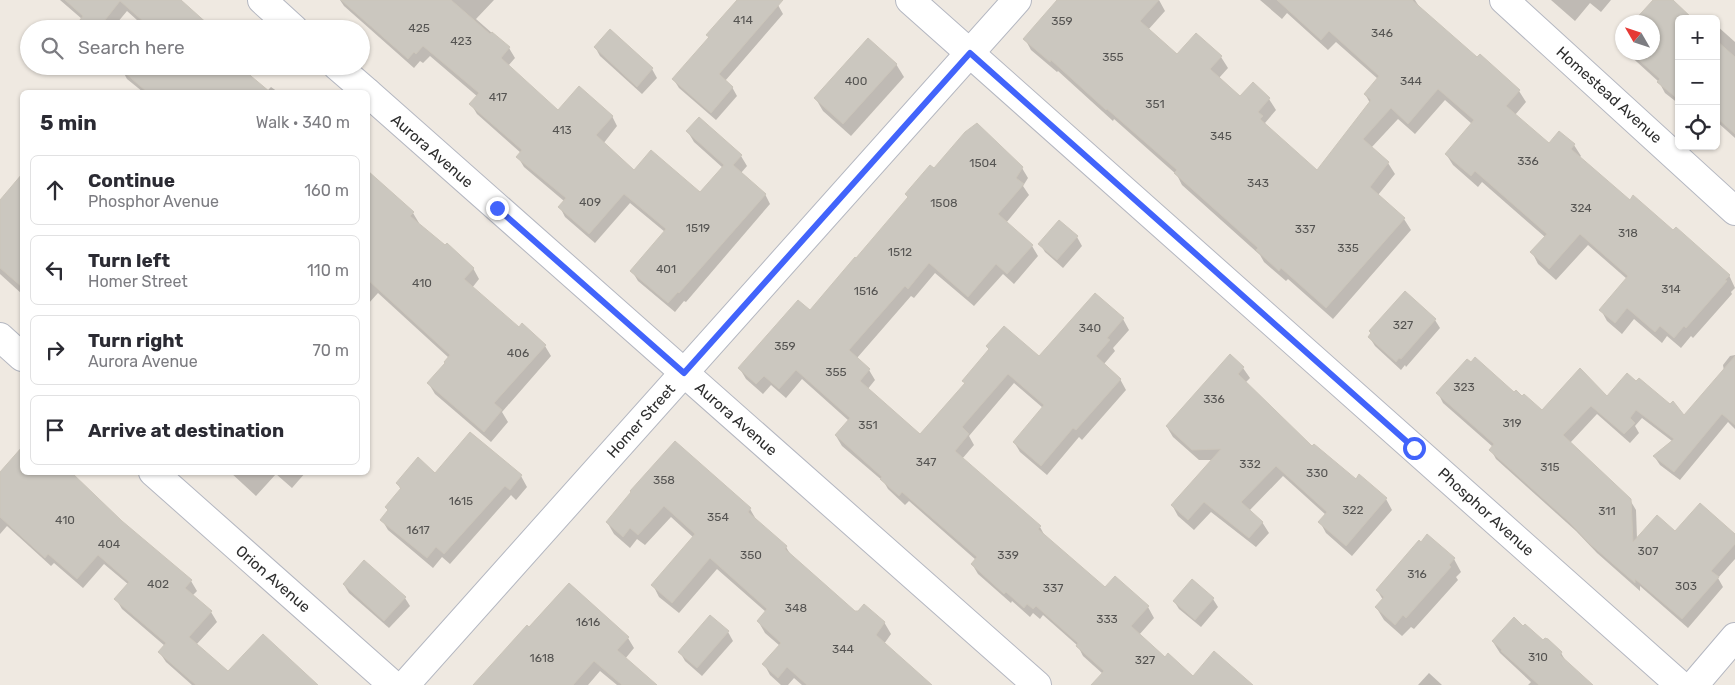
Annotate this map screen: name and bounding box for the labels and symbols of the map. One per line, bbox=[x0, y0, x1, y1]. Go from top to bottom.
house number: 414 bbox=[733, 13, 753, 27]
house number: 359 bbox=[1051, 14, 1073, 28]
north arrow bbox=[1615, 15, 1660, 60]
house number: 425 bbox=[408, 21, 430, 35]
house number: 346 bbox=[1371, 26, 1393, 40]
house number: 423 bbox=[450, 34, 472, 48]
street label: Homestead Avenue bbox=[1552, 43, 1666, 147]
house number: 355 bbox=[1102, 50, 1124, 64]
house number: 400 bbox=[845, 74, 867, 88]
house number: 344 bbox=[1400, 74, 1423, 88]
house number: 417 bbox=[489, 90, 507, 104]
house number: 351 bbox=[1145, 97, 1165, 111]
street label: Aurora Avenue bbox=[387, 110, 477, 192]
house number: 413 bbox=[552, 123, 572, 137]
house number: 345 bbox=[1210, 129, 1232, 143]
house number: 336 bbox=[1517, 154, 1539, 168]
house number: 1504 bbox=[969, 156, 997, 170]
house number: 343 bbox=[1247, 176, 1269, 190]
house number: 409 bbox=[579, 195, 601, 209]
house number: 1508 bbox=[930, 196, 958, 210]
route end bbox=[486, 197, 509, 220]
house number: 324 bbox=[1570, 201, 1592, 215]
house number: 1519 bbox=[686, 221, 710, 235]
house number: 337 bbox=[1295, 222, 1315, 236]
house number: 318 bbox=[1618, 226, 1638, 240]
house number: 335 bbox=[1337, 241, 1359, 255]
house number: 1512 bbox=[888, 245, 912, 259]
house number: 401 bbox=[656, 262, 676, 276]
house number: 410 bbox=[412, 276, 432, 290]
house number: 314 bbox=[1661, 282, 1681, 296]
house number: 1516 bbox=[854, 284, 878, 298]
house number: 327 bbox=[1393, 318, 1413, 332]
house number: 340 bbox=[1079, 321, 1101, 335]
house number: 359 bbox=[774, 339, 796, 353]
house number: 406 bbox=[507, 346, 529, 360]
house number: 355 bbox=[825, 365, 847, 379]
street label: Aurora Avenue bbox=[691, 378, 781, 460]
street label: Homer Street bbox=[603, 380, 679, 462]
house number: 323 bbox=[1453, 380, 1475, 394]
house number: 336 bbox=[1203, 392, 1225, 406]
house number: 319 bbox=[1502, 416, 1522, 430]
house number: 351 bbox=[858, 418, 878, 432]
route start bbox=[1403, 437, 1426, 460]
house number: 347 bbox=[916, 455, 936, 469]
house number: 332 bbox=[1239, 457, 1261, 471]
house number: 315 bbox=[1540, 460, 1560, 474]
street label: Phosphor Avenue bbox=[1434, 464, 1538, 560]
house number: 330 bbox=[1306, 466, 1328, 480]
house number: 358 bbox=[653, 473, 675, 487]
house number: 1615 bbox=[449, 494, 473, 508]
house number: 322 bbox=[1342, 503, 1364, 517]
house number: 311 bbox=[1598, 504, 1616, 518]
house number: 354 bbox=[707, 510, 729, 524]
house number: 410 bbox=[55, 513, 75, 527]
house number: 1617 bbox=[406, 523, 430, 537]
house number: 404 bbox=[98, 537, 121, 551]
street label: Orion Avenue bbox=[232, 542, 314, 616]
house number: 307 bbox=[1638, 544, 1659, 558]
house number: 350 bbox=[740, 548, 762, 562]
house number: 339 bbox=[997, 548, 1019, 562]
house number: 316 bbox=[1407, 567, 1427, 581]
house number: 402 bbox=[147, 577, 169, 591]
house number: 303 bbox=[1675, 579, 1697, 593]
house number: 337 bbox=[1043, 581, 1063, 595]
house number: 348 bbox=[785, 601, 807, 615]
house number: 333 bbox=[1096, 612, 1118, 626]
house number: 1616 bbox=[576, 615, 600, 629]
house number: 344 bbox=[832, 642, 855, 656]
house number: 310 bbox=[1528, 650, 1548, 664]
house number: 1618 bbox=[530, 651, 554, 665]
house number: 327 bbox=[1135, 653, 1155, 667]

